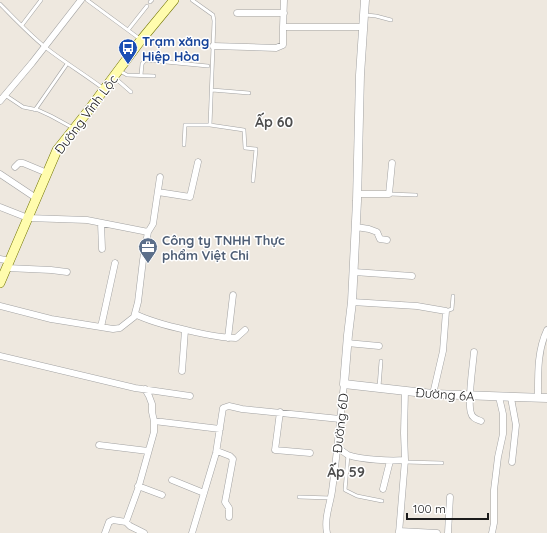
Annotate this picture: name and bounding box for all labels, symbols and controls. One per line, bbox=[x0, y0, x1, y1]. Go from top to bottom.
place label: Trạm xăng Hiệp Hòa bbox=[142, 33, 209, 64]
bus stop icon: Trạm xăng Hiệp Hòa bbox=[117, 37, 139, 65]
street label: Đường Vĩnh Lộc bbox=[51, 71, 121, 157]
district label: Ấp 60 bbox=[255, 112, 293, 131]
place label: Công ty TNHH Thực phẩm Việt Chi bbox=[162, 232, 285, 263]
office icon: Công ty TNHH Thực phẩm Việt Chi bbox=[137, 236, 159, 264]
street label: Đường 6A bbox=[415, 384, 476, 404]
street label: Đường 6D bbox=[329, 392, 351, 454]
district label: Ấp 59 bbox=[327, 462, 365, 481]
scale bar bbox=[407, 495, 488, 521]
text: 100 m bbox=[413, 501, 446, 516]

